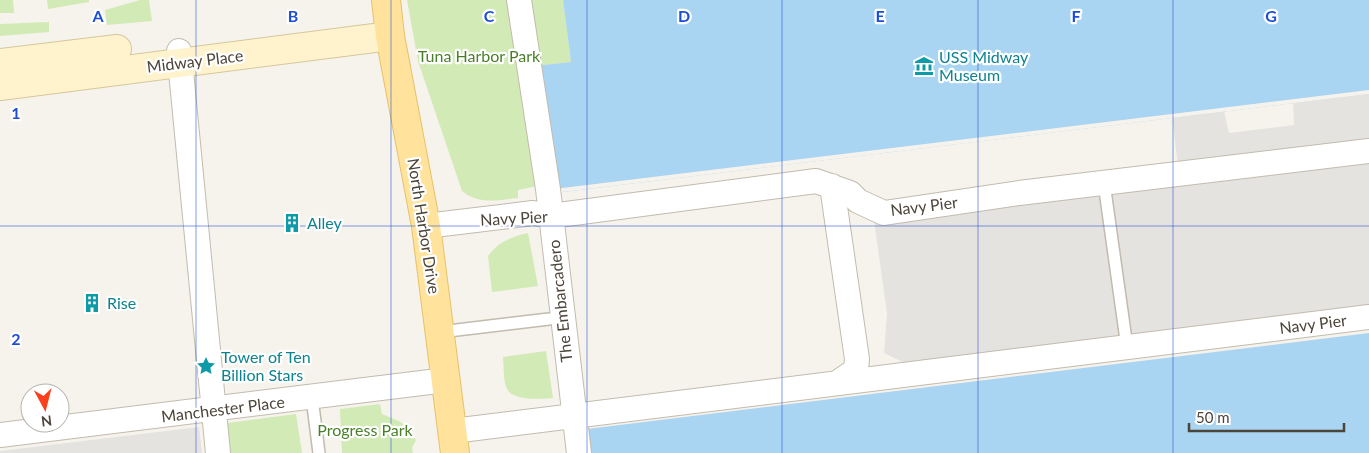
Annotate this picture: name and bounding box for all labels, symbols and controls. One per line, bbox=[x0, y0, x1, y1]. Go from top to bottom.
text: A bbox=[91, 6, 104, 25]
text: B bbox=[288, 6, 298, 25]
text: C bbox=[484, 6, 495, 25]
text: D bbox=[678, 6, 690, 25]
text: E bbox=[875, 6, 885, 25]
text: F bbox=[1071, 6, 1081, 25]
text: G bbox=[1265, 6, 1277, 25]
street label: Midway Place bbox=[146, 45, 244, 76]
park label: Tuna Harbor Park bbox=[418, 46, 541, 65]
place label: USS Midway Museum bbox=[939, 47, 1029, 84]
museum icon: USS Midway Museum bbox=[913, 55, 935, 77]
text: 1 bbox=[11, 103, 21, 122]
street label: North Harbor Drive bbox=[404, 157, 445, 295]
street label: Navy Pier bbox=[889, 192, 959, 219]
street label: Navy Pier bbox=[480, 206, 548, 229]
building icon: Alley bbox=[281, 212, 303, 234]
place label: Alley bbox=[307, 213, 343, 232]
street label: The Embarcadero bbox=[544, 239, 575, 363]
building icon: Rise bbox=[81, 292, 103, 314]
place label: Rise bbox=[107, 293, 136, 312]
street label: Navy Pier bbox=[1278, 310, 1348, 337]
text: 2 bbox=[11, 329, 21, 348]
place label: Tower of Ten Billion Stars bbox=[221, 347, 311, 384]
place icon: Tower of Ten Billion Stars bbox=[195, 355, 217, 377]
north arrow bbox=[20, 383, 70, 433]
street label: Manchester Place bbox=[160, 391, 286, 426]
scale bar bbox=[1189, 400, 1344, 432]
text: 50 m bbox=[1196, 408, 1230, 426]
text: N bbox=[40, 412, 53, 430]
park label: Progress Park bbox=[317, 420, 414, 439]

